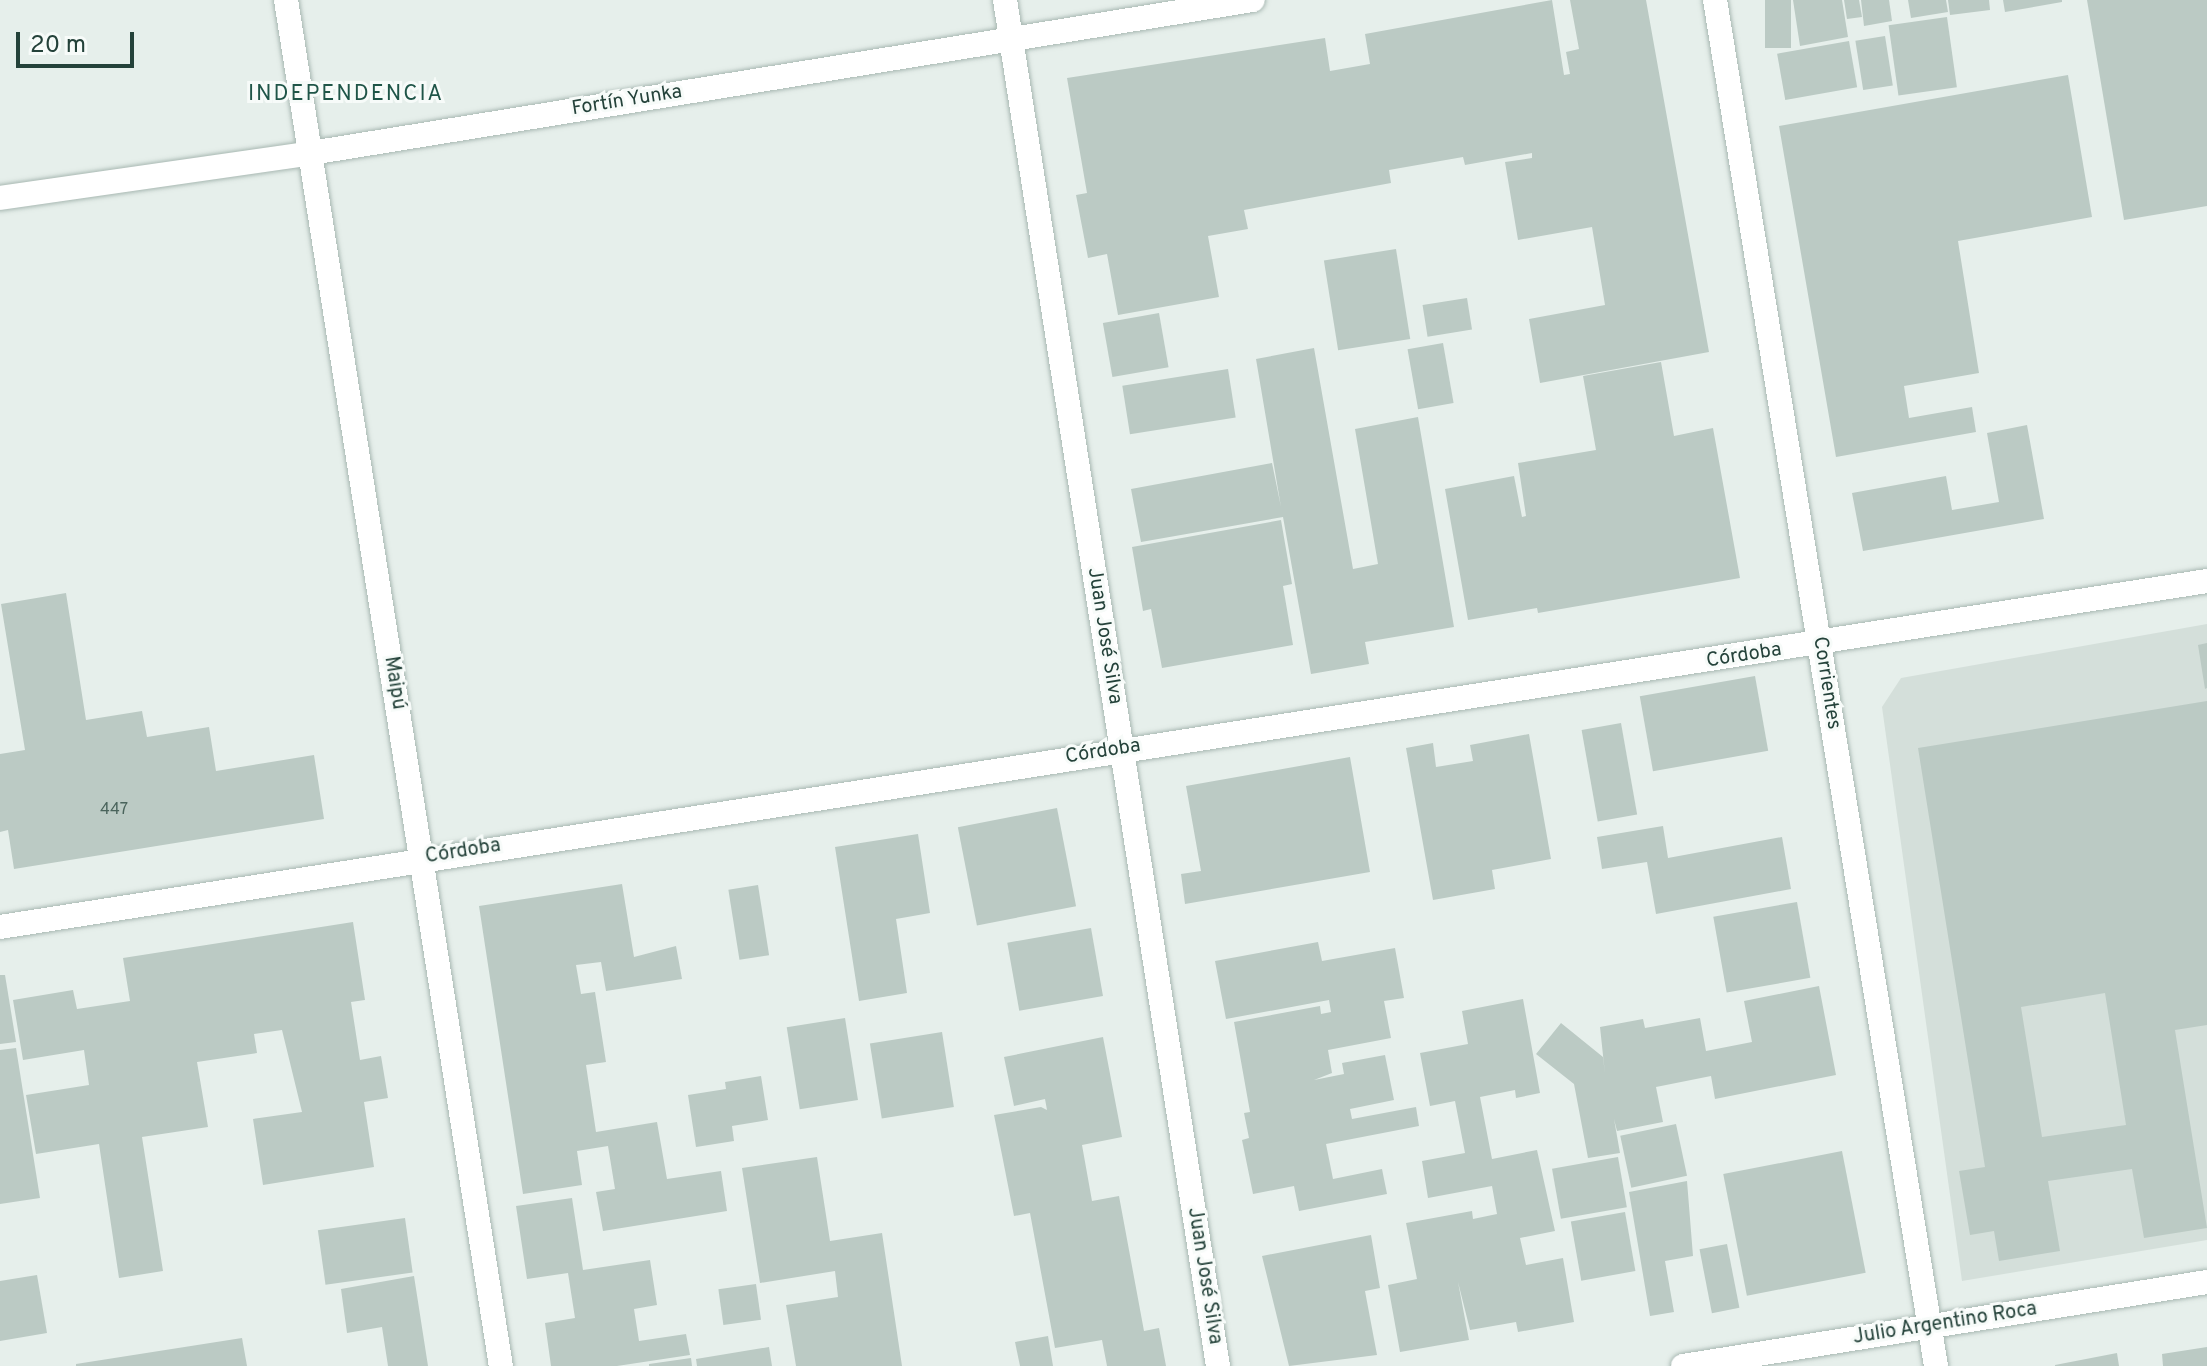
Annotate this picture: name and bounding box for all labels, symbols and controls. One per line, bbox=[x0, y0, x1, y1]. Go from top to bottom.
scale bar bbox=[20, 16, 138, 66]
text: 20 m bbox=[30, 31, 86, 61]
street label: Fortín Yunka bbox=[570, 80, 684, 122]
district label: INDEPENDENCIA bbox=[248, 82, 444, 108]
street label: Juan José Silva bbox=[1081, 566, 1127, 706]
street label: Corrientes bbox=[1807, 635, 1845, 731]
street label: Córdoba bbox=[1705, 638, 1783, 674]
street label: Maipú bbox=[378, 655, 410, 711]
street label: Córdoba bbox=[1064, 734, 1142, 770]
house number: 447 bbox=[100, 800, 128, 820]
street label: Córdoba bbox=[424, 834, 502, 870]
street label: Juan José Silva bbox=[1181, 1206, 1227, 1346]
street label: Julio Argentino Roca bbox=[1851, 1298, 2039, 1350]

